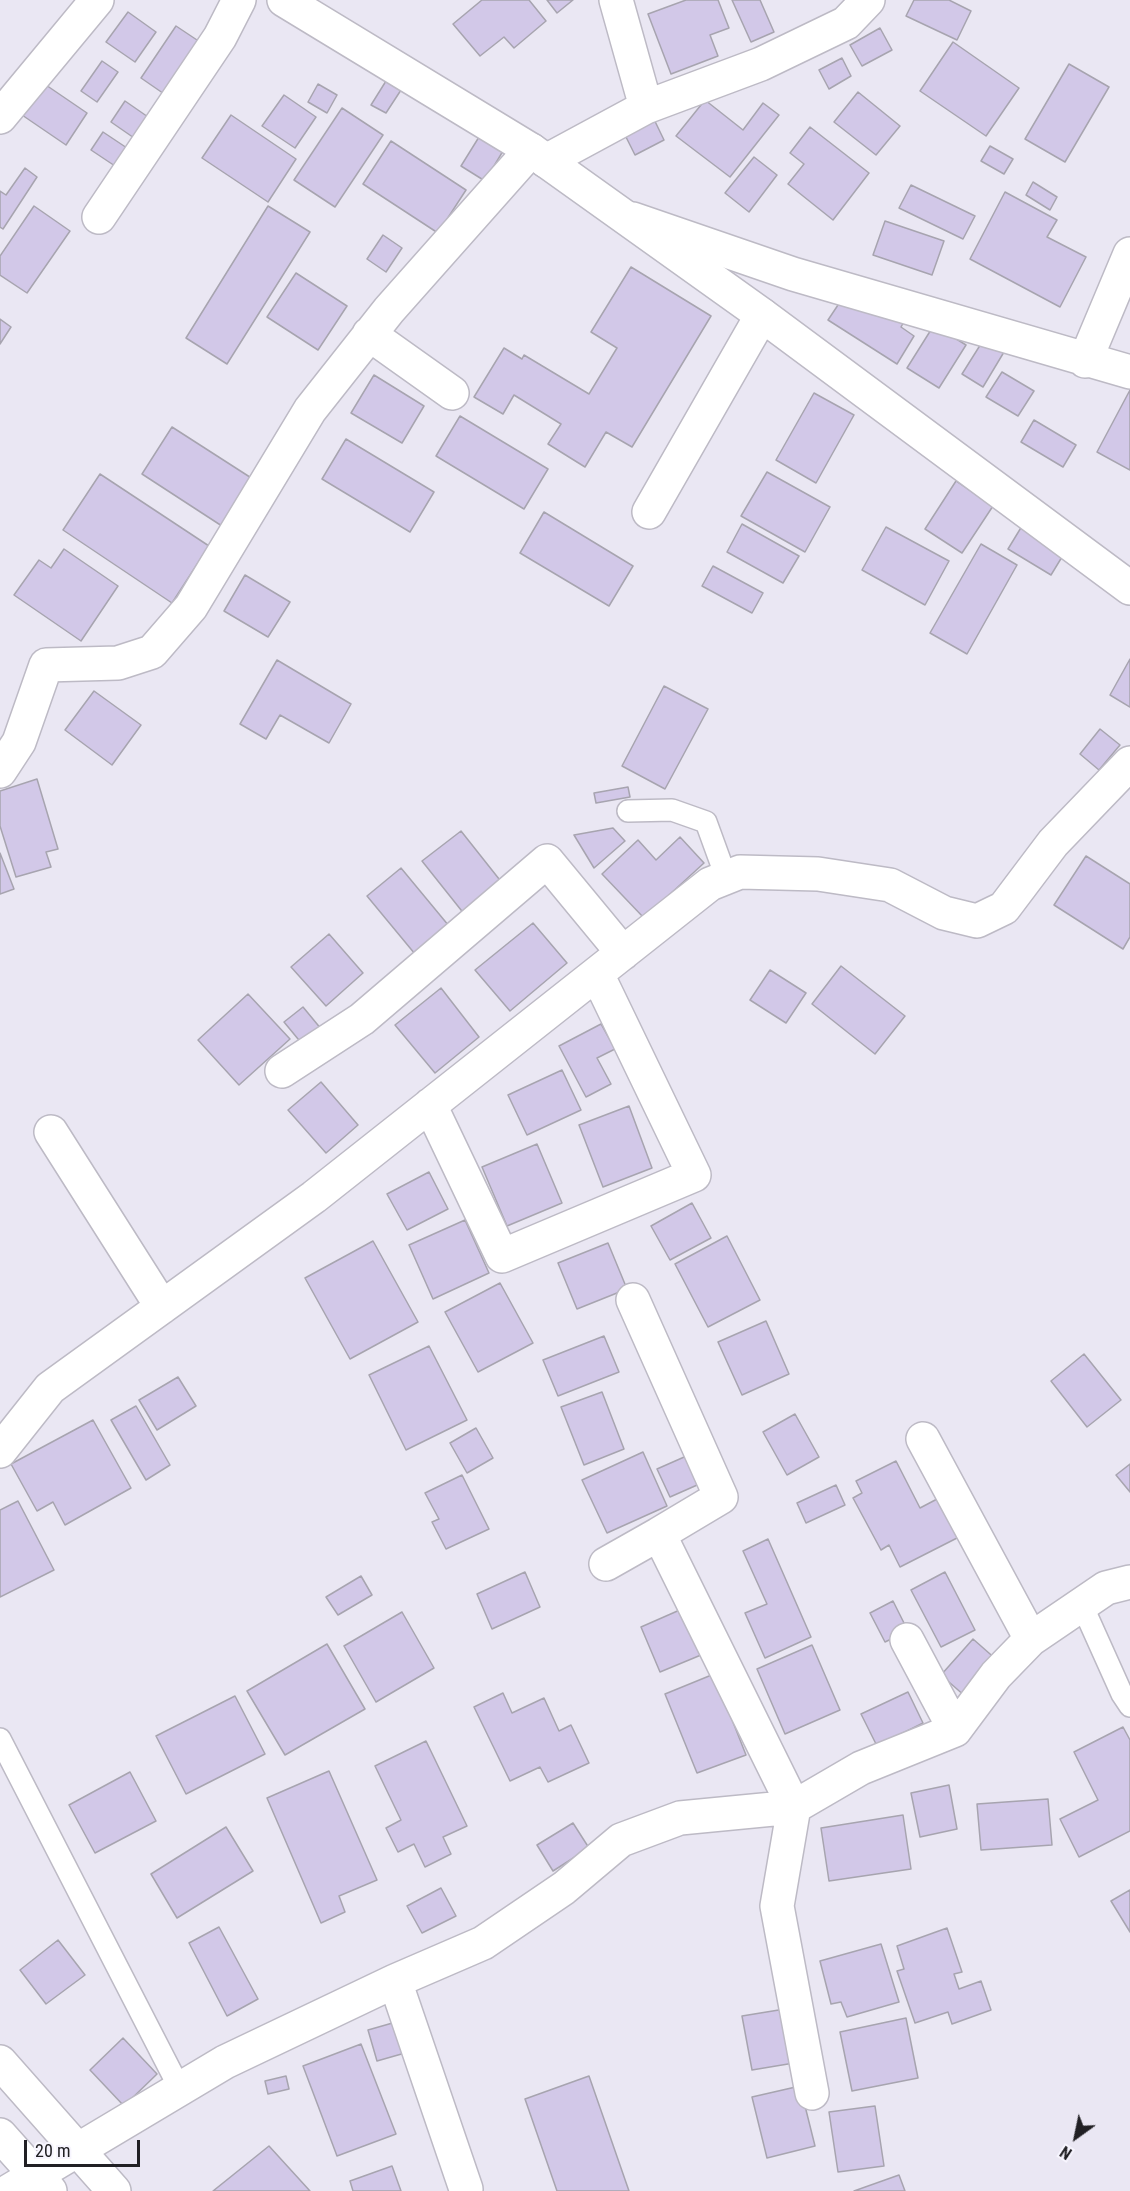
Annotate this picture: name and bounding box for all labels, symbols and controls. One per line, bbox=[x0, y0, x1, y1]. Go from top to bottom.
north arrow bbox=[1046, 2107, 1106, 2167]
scale bar bbox=[27, 2128, 142, 2166]
text: 20 m bbox=[35, 2140, 70, 2161]
text: N bbox=[1057, 2142, 1075, 2163]

